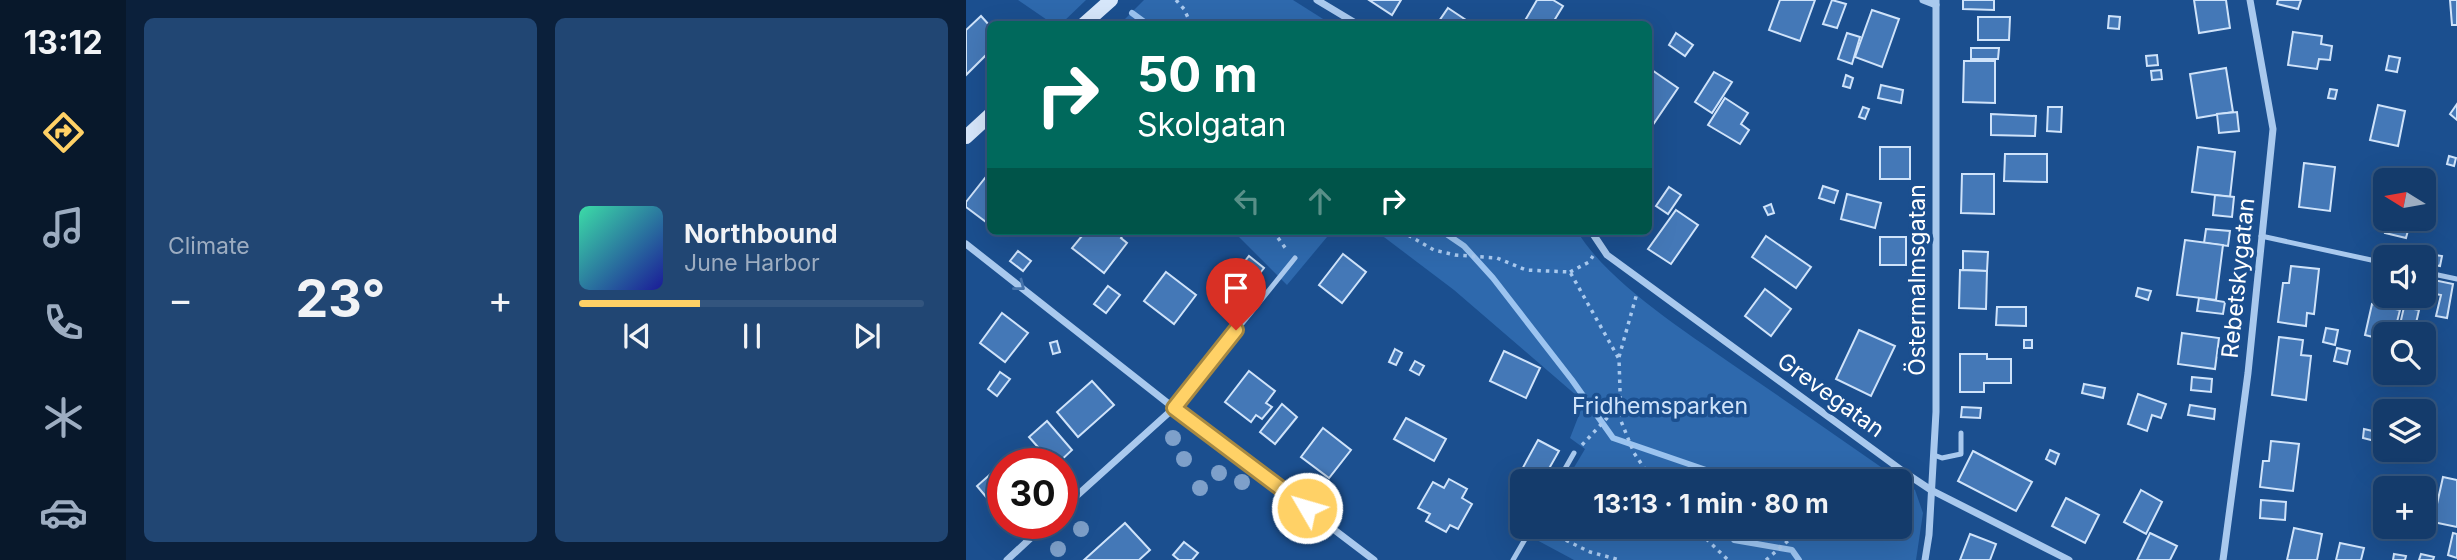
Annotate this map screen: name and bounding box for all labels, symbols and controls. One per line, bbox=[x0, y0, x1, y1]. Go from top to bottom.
text: 13:12 bbox=[23, 23, 103, 62]
text: 50 m bbox=[1137, 45, 1258, 104]
icon: right bbox=[1022, 49, 1113, 140]
text: Skolgatan bbox=[1137, 105, 1286, 144]
icon: directions bbox=[39, 108, 88, 157]
north arrow bbox=[2373, 168, 2436, 231]
map controls bbox=[2373, 168, 2436, 539]
icon: left bbox=[1228, 182, 1266, 220]
icon: ahead bbox=[1301, 182, 1339, 220]
icon: right bbox=[1374, 182, 1412, 220]
street label: Östermalmsgatan bbox=[1903, 184, 1931, 376]
street label: Rebetskygatan bbox=[2216, 196, 2260, 360]
icon: music bbox=[39, 203, 88, 252]
text: Northbound bbox=[684, 218, 838, 249]
text: Climate bbox=[168, 232, 250, 260]
button: sound bbox=[2373, 245, 2436, 308]
text: June Harbor bbox=[684, 249, 820, 277]
pin bbox=[1206, 258, 1266, 330]
text: 23° bbox=[296, 267, 385, 330]
icon: arrive bbox=[1217, 269, 1255, 307]
text: − bbox=[168, 276, 193, 322]
text: + bbox=[488, 276, 513, 322]
one-way arrow bbox=[1012, 278, 1024, 291]
icon: phone bbox=[39, 298, 88, 347]
icon: previous bbox=[618, 317, 656, 355]
icon: pause bbox=[733, 317, 771, 355]
icon: next bbox=[848, 317, 886, 355]
button: search bbox=[2373, 322, 2436, 385]
street label: Grevegatan bbox=[1772, 347, 1890, 443]
park label: Fridhemsparken bbox=[1572, 392, 1748, 420]
icon: climate bbox=[39, 393, 88, 442]
button: layers bbox=[2373, 399, 2436, 462]
speed limit sign: 30 bbox=[987, 448, 1078, 539]
position arrow bbox=[1270, 471, 1344, 545]
button: + bbox=[2373, 476, 2436, 539]
icon: car bbox=[39, 488, 88, 537]
text: 13:13 · 1 min · 80 m bbox=[1593, 488, 1829, 519]

